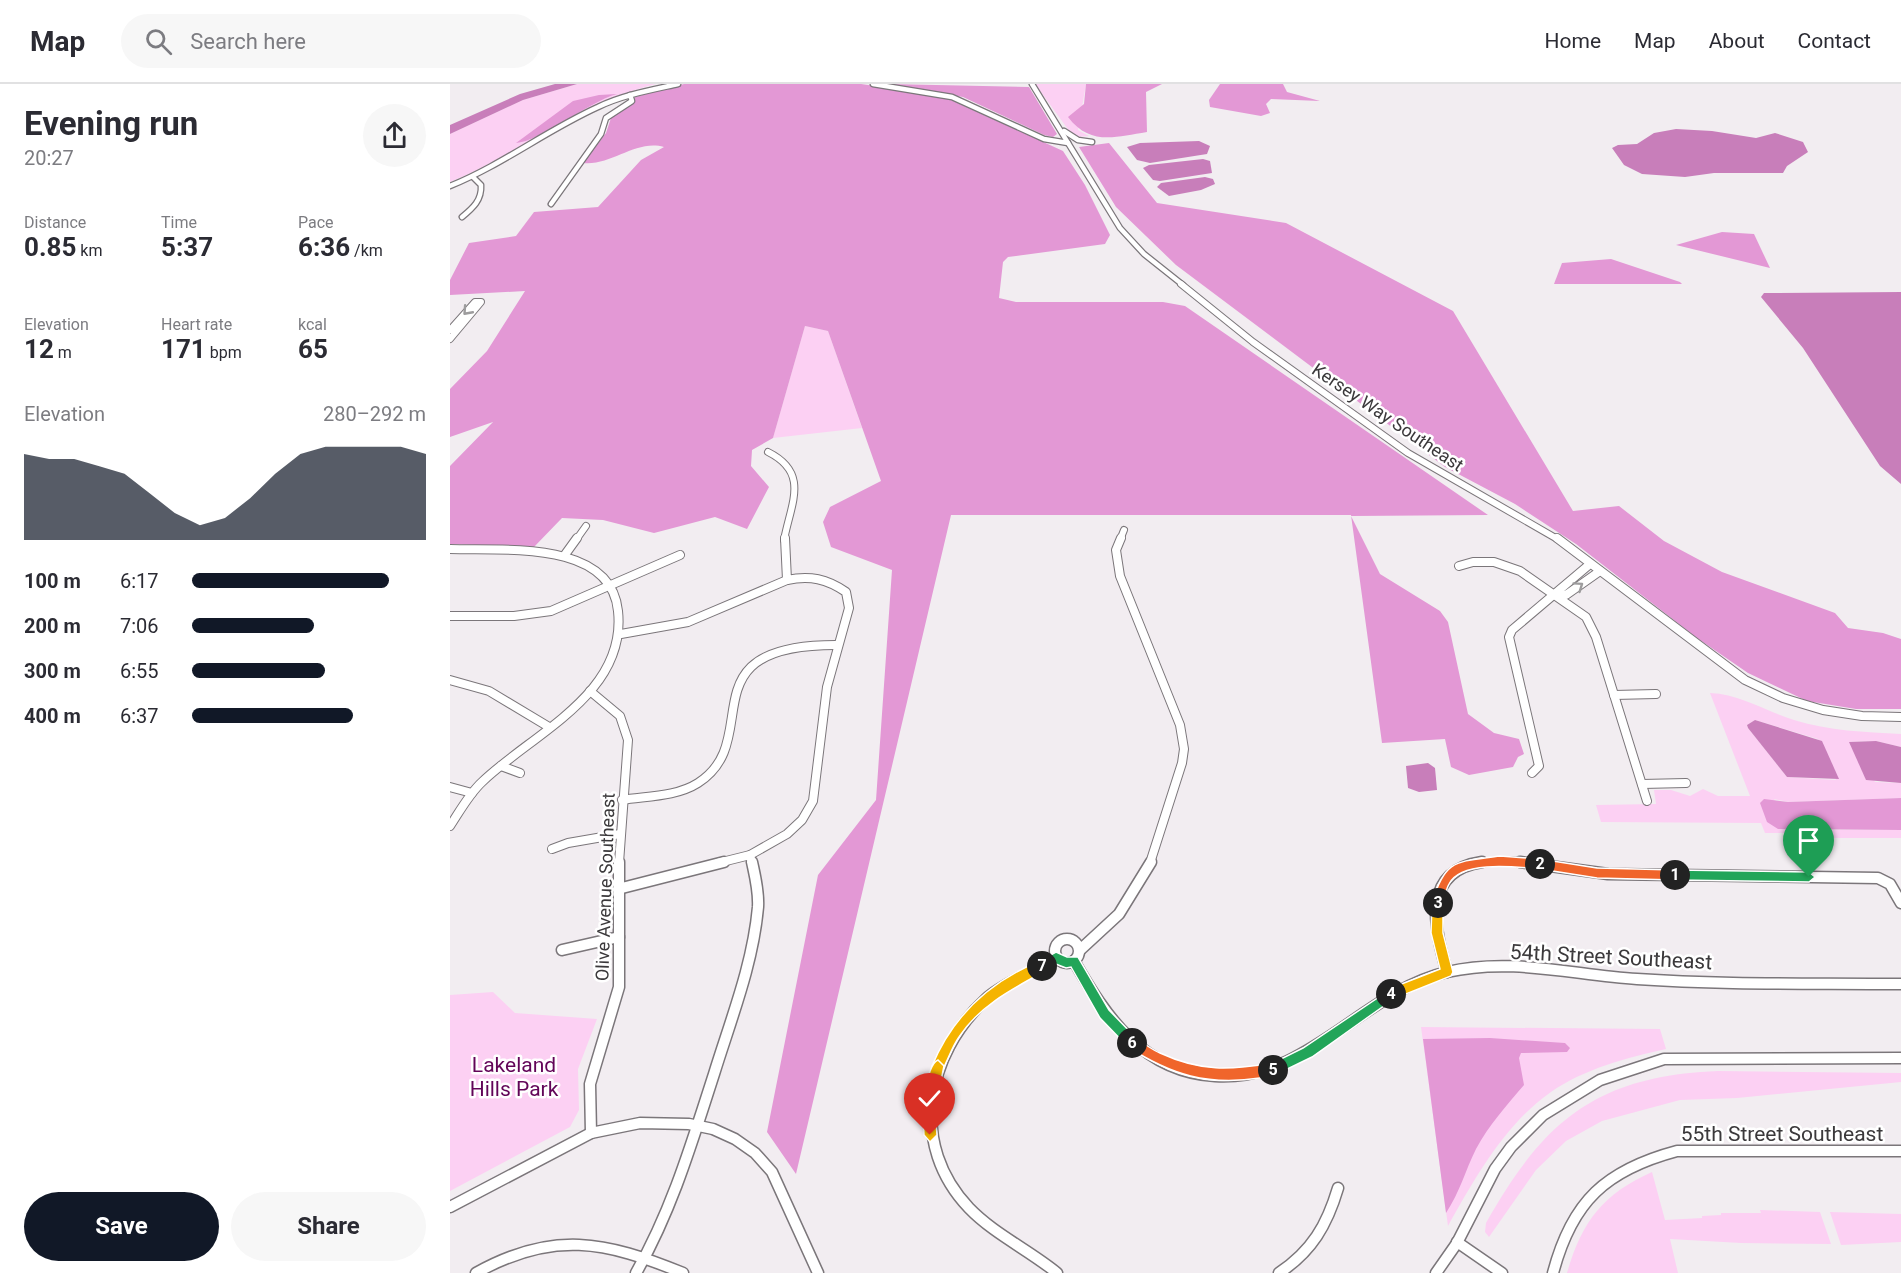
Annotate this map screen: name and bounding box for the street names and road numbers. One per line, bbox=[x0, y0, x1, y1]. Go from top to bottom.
street label: Kersey Way Southeast bbox=[1308, 359, 1468, 476]
street label: Olive Avenue Southeast bbox=[591, 792, 619, 981]
street label: 54th Street Southeast bbox=[1509, 940, 1713, 974]
street label: 55th Street Southeast bbox=[1681, 1122, 1883, 1146]

